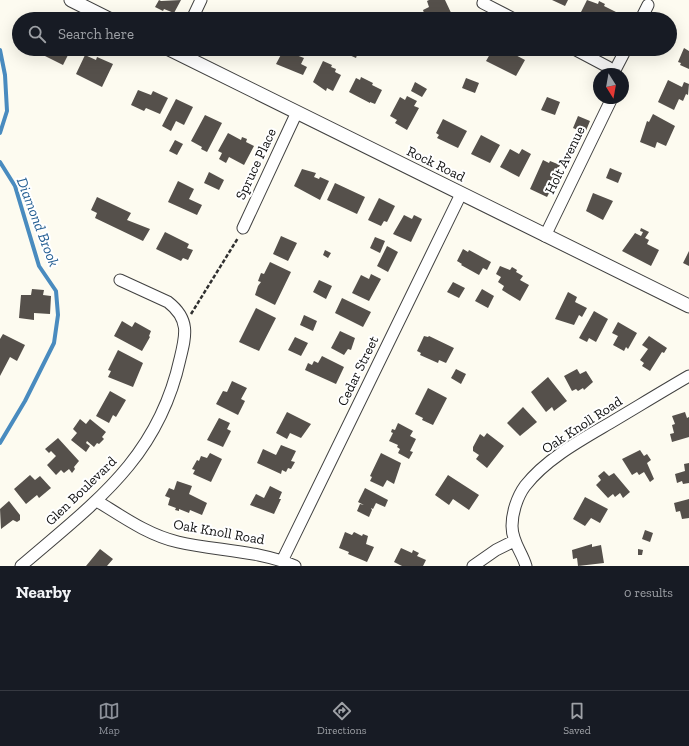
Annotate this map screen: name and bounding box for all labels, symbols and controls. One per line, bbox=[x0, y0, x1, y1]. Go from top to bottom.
search box bbox=[12, 12, 677, 56]
icon: search bbox=[26, 23, 48, 45]
text: Search here bbox=[58, 25, 134, 43]
north arrow bbox=[593, 68, 629, 104]
street label: Holt Avenue bbox=[541, 123, 589, 197]
street label: Spruce Place bbox=[232, 125, 280, 202]
street label: Rock Road bbox=[404, 143, 468, 186]
water label: Diamond Brook bbox=[13, 175, 63, 270]
street label: Cedar Street bbox=[334, 332, 383, 409]
street label: Oak Knoll Road bbox=[539, 393, 626, 457]
street label: Glen Boulevard bbox=[42, 453, 120, 529]
street label: Oak Knoll Road bbox=[172, 516, 266, 548]
text: Nearby bbox=[16, 582, 71, 602]
text: 0 results bbox=[624, 585, 673, 600]
tab: Map bbox=[98, 700, 120, 737]
tab: Directions bbox=[317, 700, 367, 737]
tab: Saved bbox=[563, 700, 591, 737]

